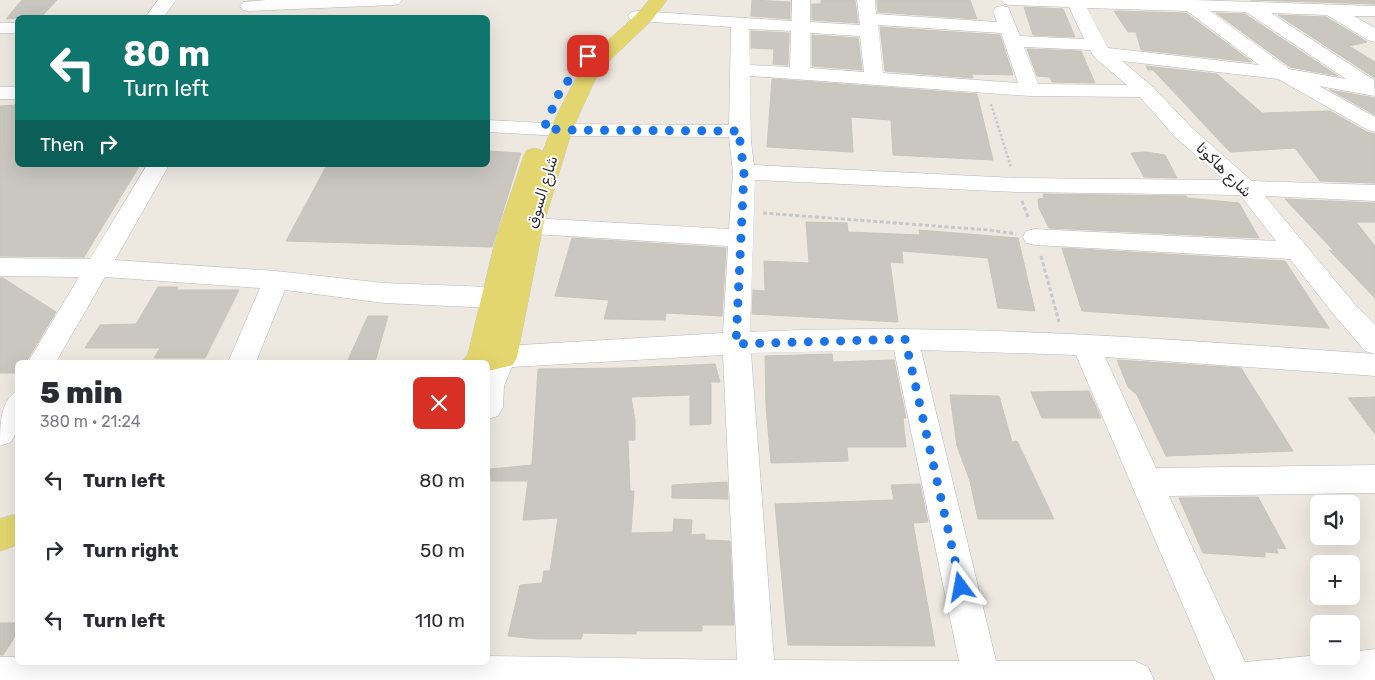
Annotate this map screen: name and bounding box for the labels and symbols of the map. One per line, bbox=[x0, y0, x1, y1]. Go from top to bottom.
pin bbox=[567, 35, 609, 77]
street label: شارع هاكوتا bbox=[1191, 139, 1256, 203]
street label: شارع السوق bbox=[522, 154, 563, 231]
position arrow bbox=[934, 560, 986, 612]

